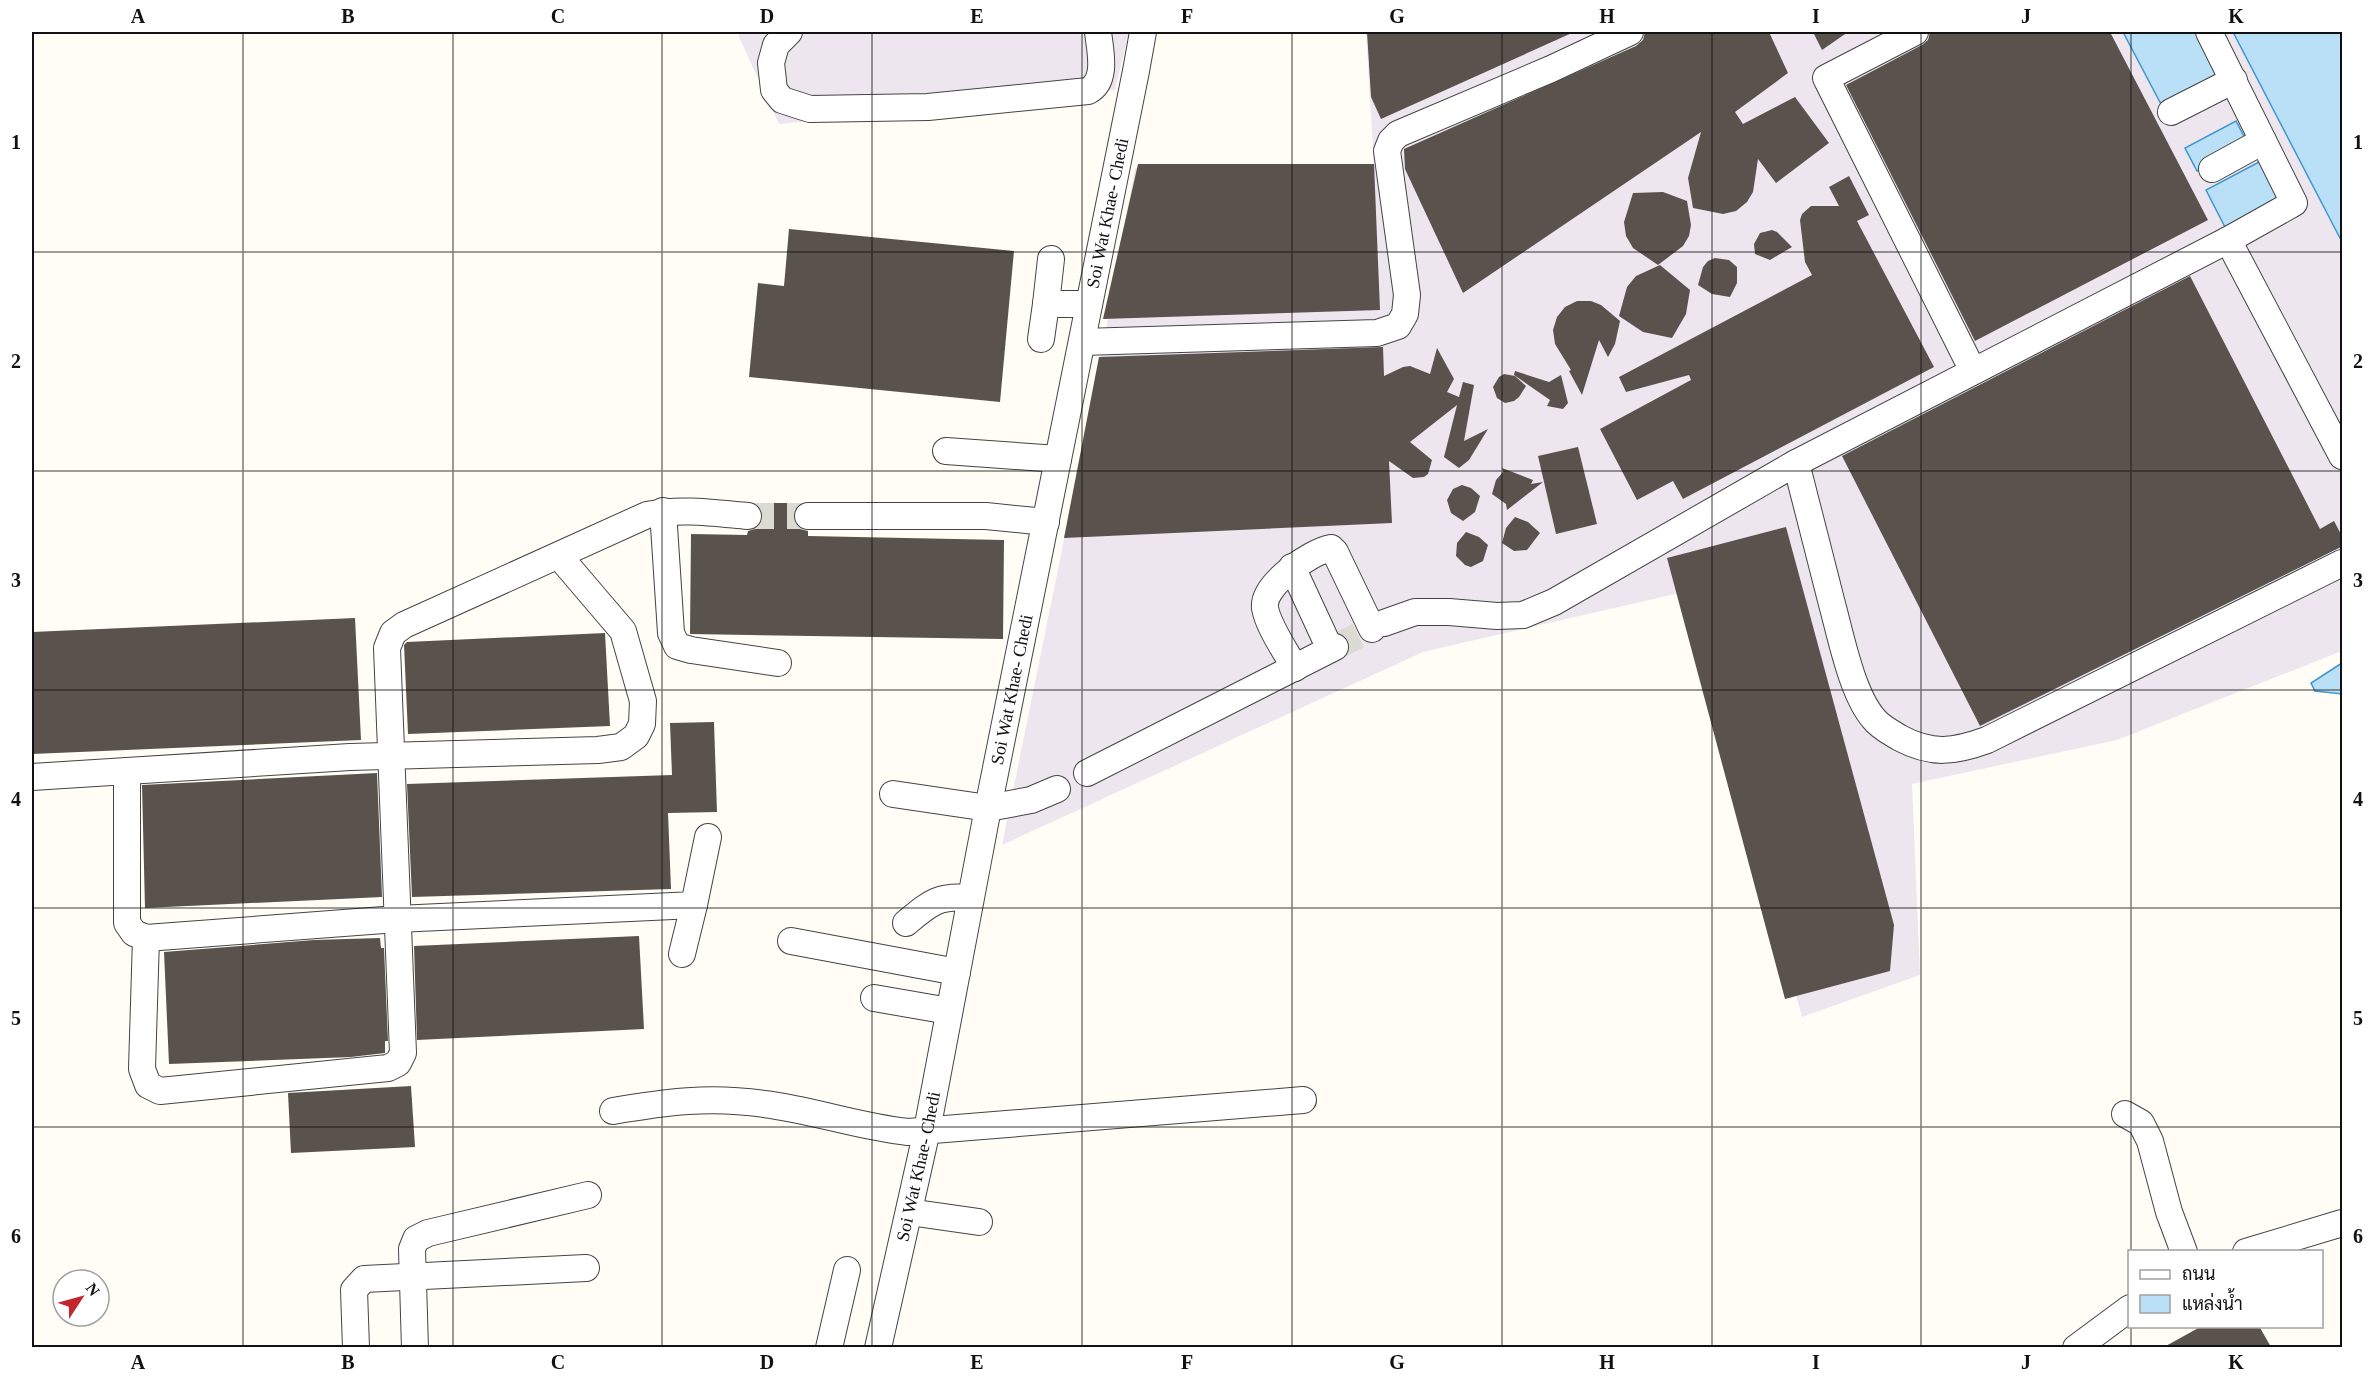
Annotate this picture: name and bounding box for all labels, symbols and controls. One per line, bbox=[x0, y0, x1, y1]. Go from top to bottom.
text: A bbox=[131, 5, 146, 27]
text: B bbox=[341, 5, 355, 27]
text: C bbox=[551, 5, 565, 27]
text: D bbox=[760, 5, 774, 27]
text: E bbox=[970, 5, 984, 27]
text: F bbox=[1181, 5, 1193, 27]
text: G bbox=[1389, 5, 1405, 27]
text: H bbox=[1599, 5, 1615, 27]
text: I bbox=[1812, 5, 1820, 27]
text: J bbox=[2021, 5, 2031, 27]
text: K bbox=[2228, 5, 2244, 27]
text: 1 bbox=[11, 131, 21, 153]
text: 1 bbox=[2353, 131, 2363, 153]
street label: Soi Wat Khae- Chedi bbox=[1083, 136, 1132, 290]
text: 2 bbox=[11, 350, 21, 372]
text: 2 bbox=[2353, 350, 2363, 372]
text: 3 bbox=[11, 569, 21, 591]
text: 3 bbox=[2353, 569, 2363, 591]
street label: Soi Wat Khae- Chedi bbox=[987, 613, 1037, 766]
text: 4 bbox=[11, 788, 21, 810]
text: 4 bbox=[2353, 788, 2363, 810]
text: 5 bbox=[11, 1007, 21, 1029]
text: 5 bbox=[2353, 1007, 2363, 1029]
street label: Soi Wat Khae- Chedi bbox=[892, 1090, 944, 1243]
text: 6 bbox=[11, 1225, 21, 1247]
text: 6 bbox=[2353, 1225, 2363, 1247]
legend bbox=[2128, 1250, 2323, 1328]
text: ถนน bbox=[2182, 1264, 2215, 1284]
north arrow bbox=[51, 1268, 111, 1328]
text: N bbox=[82, 1280, 103, 1300]
text: แหล่งน้ำ bbox=[2182, 1288, 2243, 1314]
text: A bbox=[131, 1351, 146, 1373]
text: B bbox=[341, 1351, 355, 1373]
text: C bbox=[551, 1351, 565, 1373]
text: D bbox=[760, 1351, 774, 1373]
text: E bbox=[970, 1351, 984, 1373]
text: F bbox=[1181, 1351, 1193, 1373]
text: G bbox=[1389, 1351, 1405, 1373]
text: H bbox=[1599, 1351, 1615, 1373]
text: I bbox=[1812, 1351, 1820, 1373]
text: J bbox=[2021, 1351, 2031, 1373]
text: K bbox=[2228, 1351, 2244, 1373]

